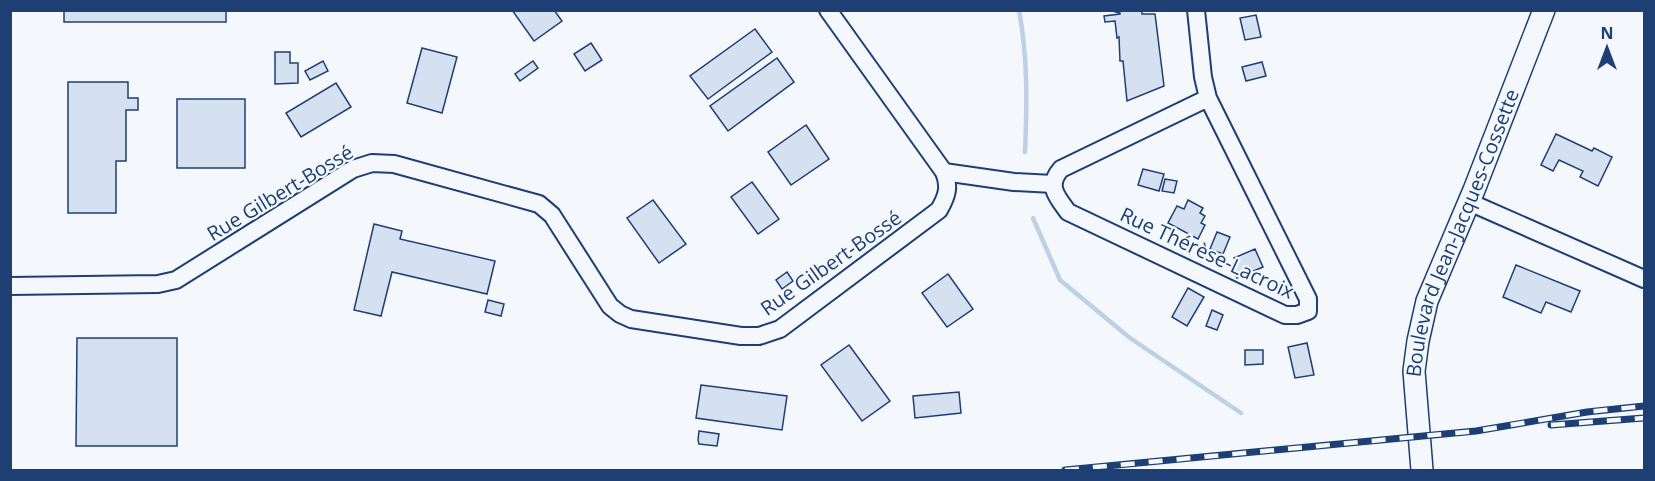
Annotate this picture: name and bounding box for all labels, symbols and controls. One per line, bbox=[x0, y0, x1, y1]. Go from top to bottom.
north arrow bbox=[1577, 18, 1637, 78]
text: N bbox=[1600, 22, 1614, 44]
street label: Boulevard Jean-Jacques-Cossette bbox=[1399, 85, 1525, 378]
street label: Rue Gilbert-Bossé bbox=[202, 138, 358, 247]
street label: Rue Thérèse-Lacroix bbox=[1116, 200, 1299, 305]
street label: Rue Gilbert-Bossé bbox=[755, 204, 906, 321]

